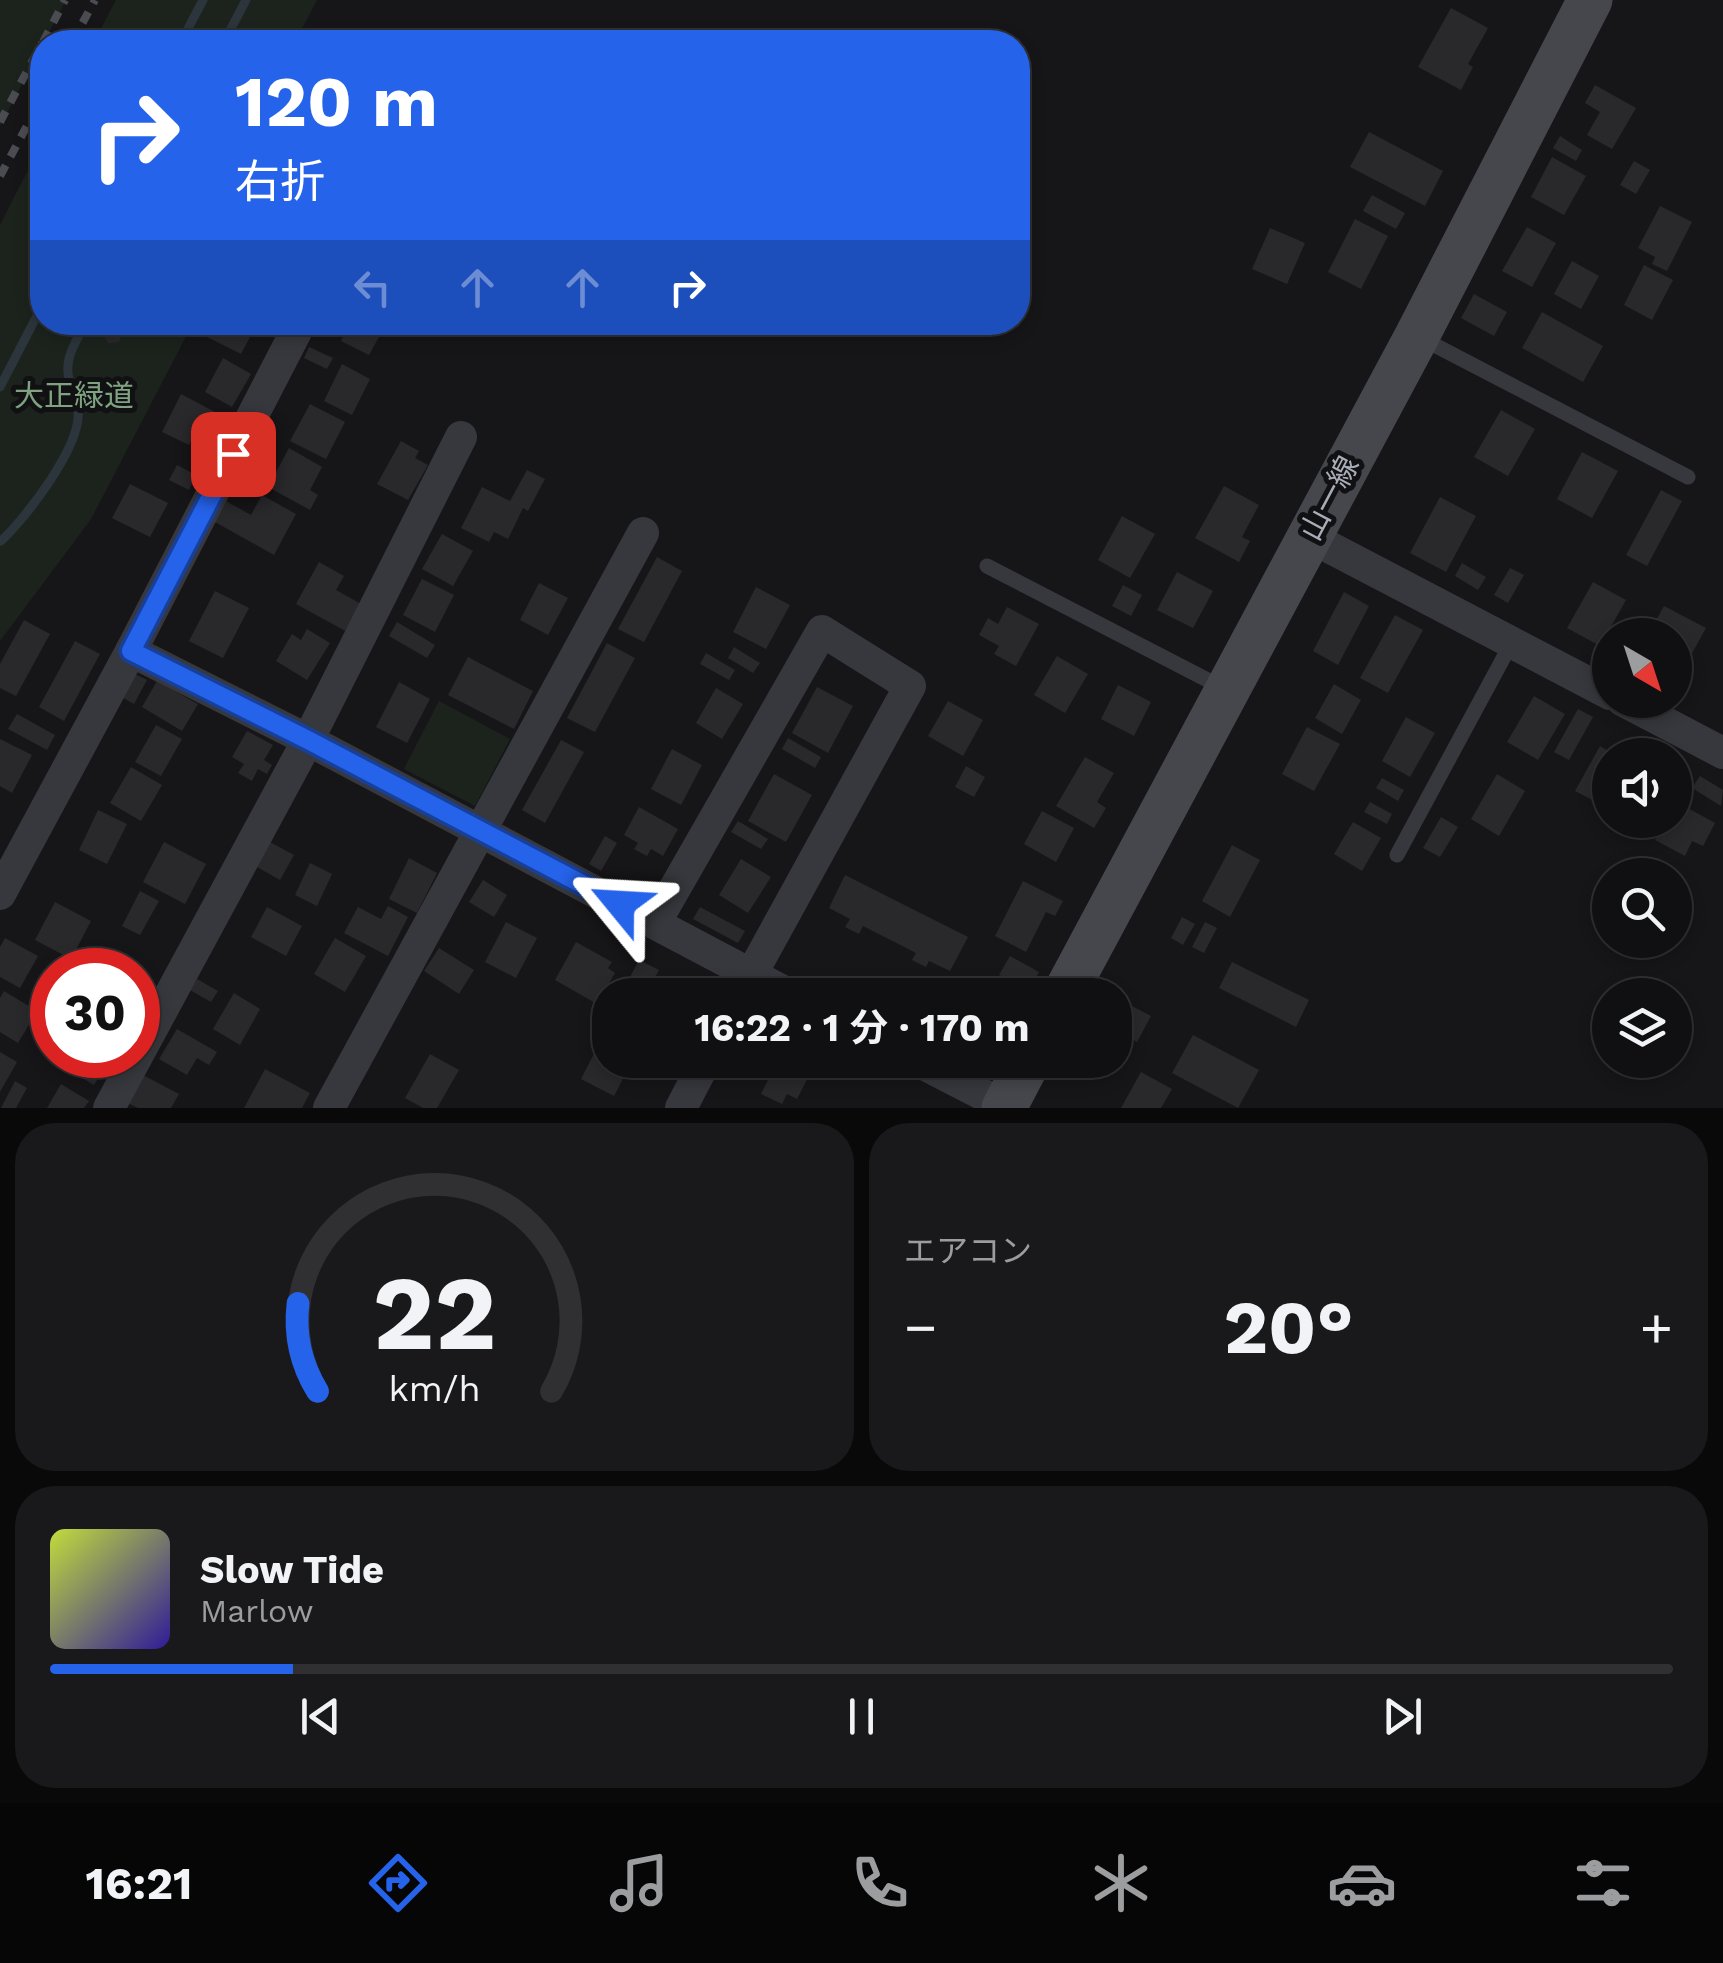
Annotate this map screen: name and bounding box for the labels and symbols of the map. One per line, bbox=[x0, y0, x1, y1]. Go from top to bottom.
park label: 大正緑道 bbox=[14, 378, 134, 413]
pin bbox=[191, 412, 276, 497]
street label: 山一線 bbox=[1292, 450, 1366, 546]
north arrow bbox=[1592, 618, 1692, 718]
position arrow bbox=[568, 852, 672, 956]
speed limit sign: 30 bbox=[30, 948, 160, 1078]

